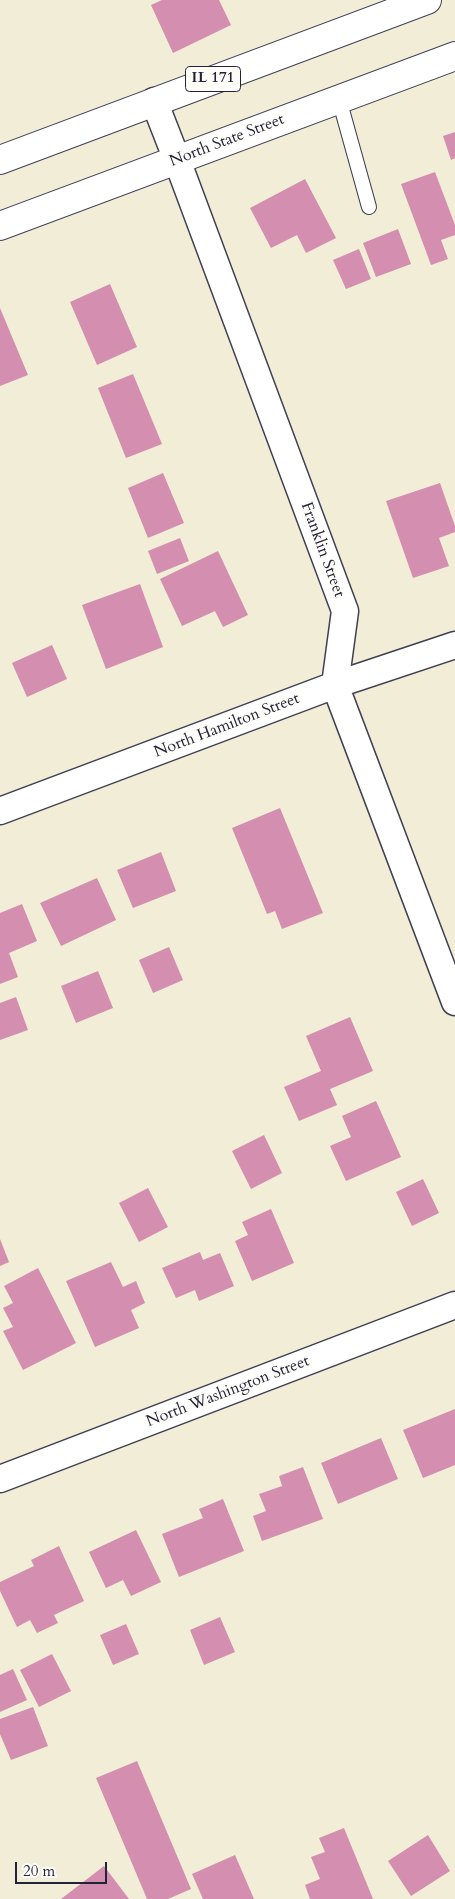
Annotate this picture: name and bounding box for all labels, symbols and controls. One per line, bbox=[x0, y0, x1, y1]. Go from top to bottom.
road number: IL 171 bbox=[186, 66, 240, 92]
street label: North State Street bbox=[167, 110, 287, 172]
street label: Franklin Street bbox=[296, 500, 348, 600]
street label: North Hamilton Street bbox=[152, 689, 302, 763]
street label: North Washington Street bbox=[144, 1352, 312, 1432]
scale bar bbox=[18, 1852, 110, 1884]
text: 20 m bbox=[23, 1861, 55, 1881]

